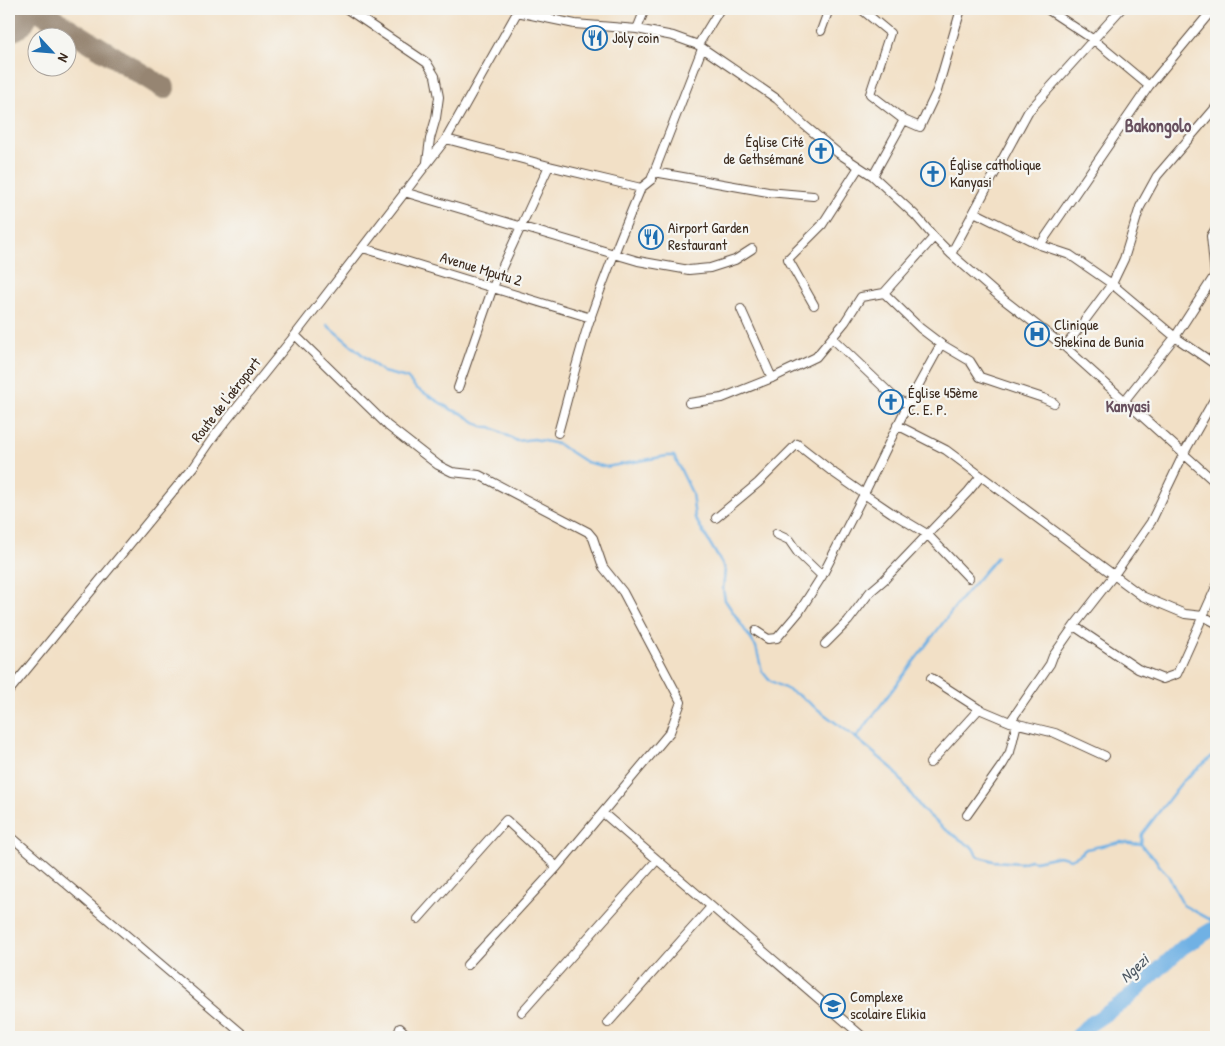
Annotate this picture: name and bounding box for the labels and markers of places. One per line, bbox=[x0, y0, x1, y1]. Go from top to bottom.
restaurant icon: Joly coin bbox=[582, 25, 608, 51]
place label: Joly coin bbox=[612, 27, 660, 48]
place label: Église Cité de Gethsémané bbox=[724, 131, 804, 169]
church icon: Église Cité de Gethsémané bbox=[808, 138, 834, 164]
place label: Église catholique Kanyasi bbox=[950, 154, 1041, 192]
church icon: Église catholique Kanyasi bbox=[920, 161, 946, 187]
place label: Airport Garden Restaurant bbox=[668, 217, 749, 255]
restaurant icon: Airport Garden Restaurant bbox=[638, 224, 664, 250]
place label: Clinique Shekina de Bunia bbox=[1054, 314, 1144, 352]
hospital icon: Clinique Shekina de Bunia bbox=[1024, 321, 1050, 347]
place label: Église 45ème C. E. P. bbox=[908, 382, 978, 420]
church icon: Église 45ème C. E. P. bbox=[878, 389, 904, 415]
place label: Complexe scolaire Elikia bbox=[850, 986, 926, 1024]
school or university icon: Complexe scolaire Elikia bbox=[820, 993, 846, 1019]

